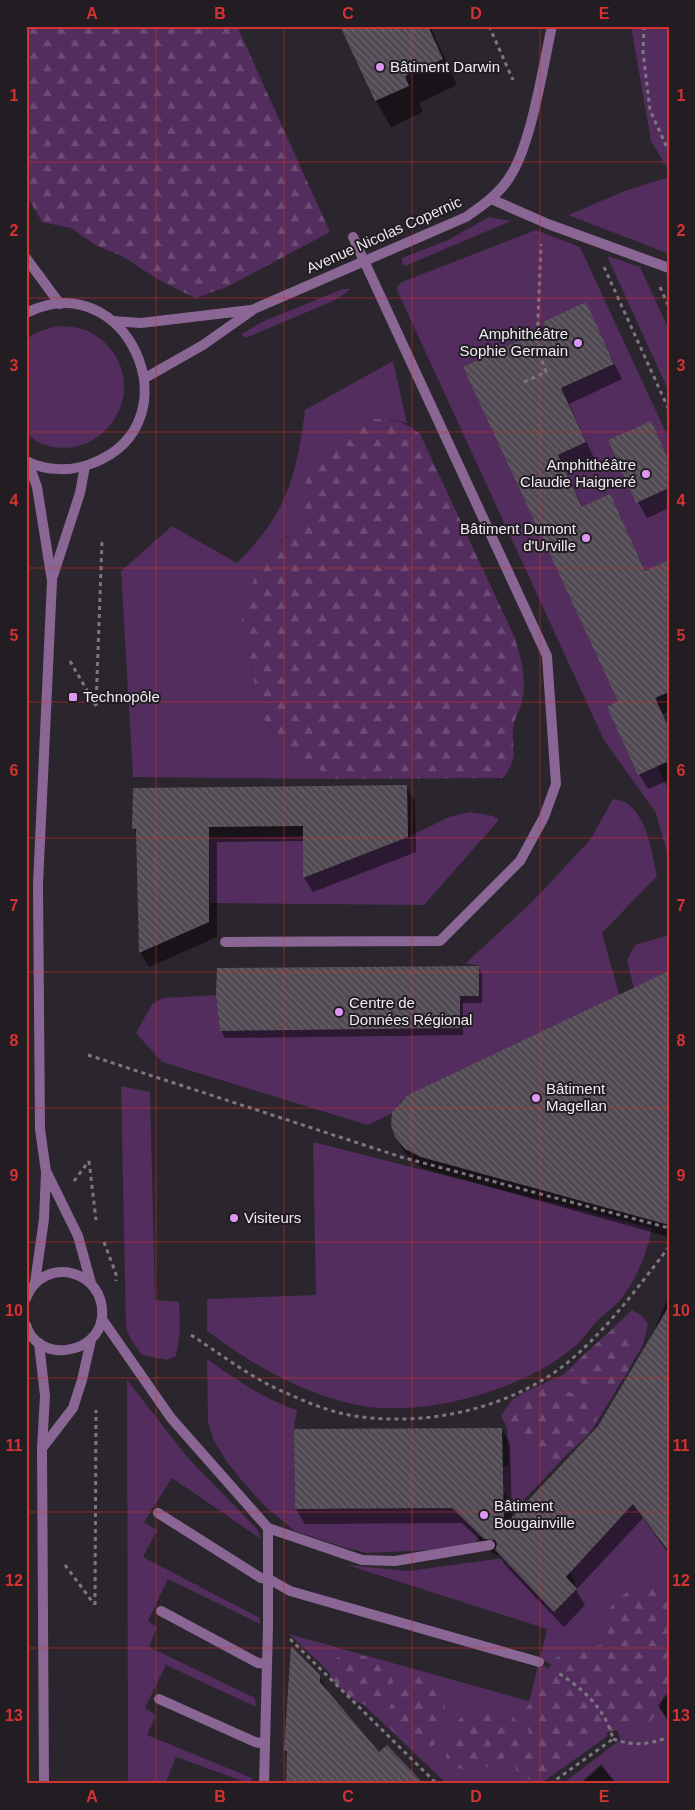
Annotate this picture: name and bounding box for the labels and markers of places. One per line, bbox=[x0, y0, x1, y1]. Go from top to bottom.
place label: Bâtiment Darwin bbox=[390, 58, 500, 75]
marker: Bâtiment Darwin bbox=[374, 61, 386, 73]
place label: Amphithéâtre Sophie Germain bbox=[460, 325, 568, 359]
marker: Amphithéâtre Sophie Germain bbox=[572, 337, 584, 349]
place label: Amphithéâtre Claudie Haigneré bbox=[520, 456, 636, 490]
marker: Amphithéâtre Claudie Haigneré bbox=[640, 468, 652, 480]
place label: Bâtiment Dumont d'Urville bbox=[460, 520, 577, 554]
marker: Bâtiment Dumont d'Urville bbox=[580, 532, 592, 544]
place label: Technopôle bbox=[83, 688, 160, 705]
marker: Technopôle bbox=[67, 691, 79, 703]
place label: Centre de Données Régional bbox=[349, 994, 472, 1028]
marker: Centre de Données Régional bbox=[333, 1006, 345, 1018]
place label: Bâtiment Magellan bbox=[546, 1080, 607, 1114]
marker: Bâtiment Magellan bbox=[530, 1092, 542, 1104]
place label: Visiteurs bbox=[244, 1209, 301, 1226]
marker: Visiteurs bbox=[228, 1212, 240, 1224]
place label: Bâtiment Bougainville bbox=[494, 1497, 575, 1531]
marker: Bâtiment Bougainville bbox=[478, 1509, 490, 1521]

